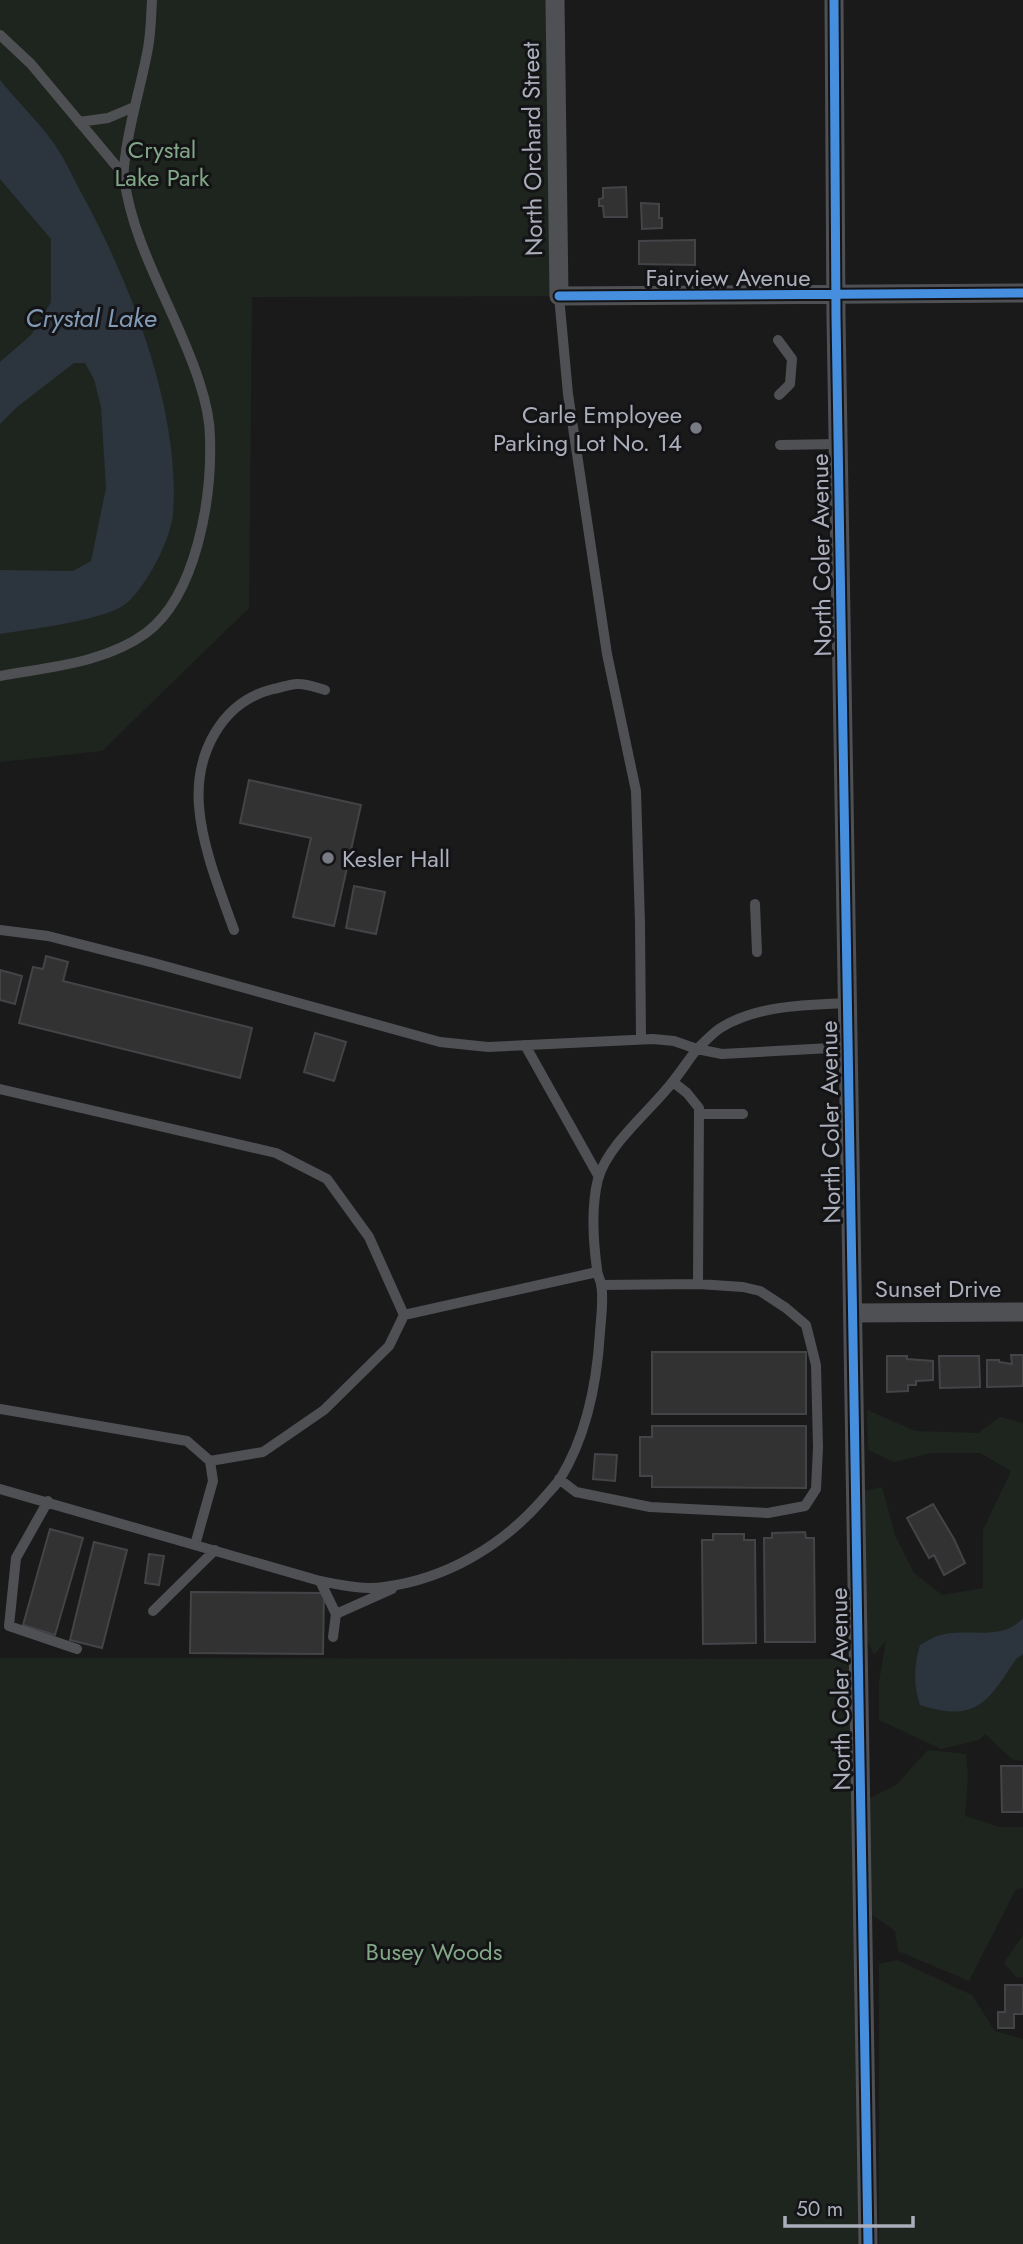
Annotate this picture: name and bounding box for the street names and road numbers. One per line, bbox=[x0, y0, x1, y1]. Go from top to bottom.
street label: North Orchard Street bbox=[513, 41, 551, 256]
street label: Fairview Avenue bbox=[645, 260, 811, 295]
street label: North Coler Avenue bbox=[802, 453, 840, 657]
street label: North Coler Avenue bbox=[811, 1020, 849, 1224]
street label: Sunset Drive bbox=[875, 1271, 1001, 1306]
street label: North Coler Avenue bbox=[821, 1587, 859, 1791]

